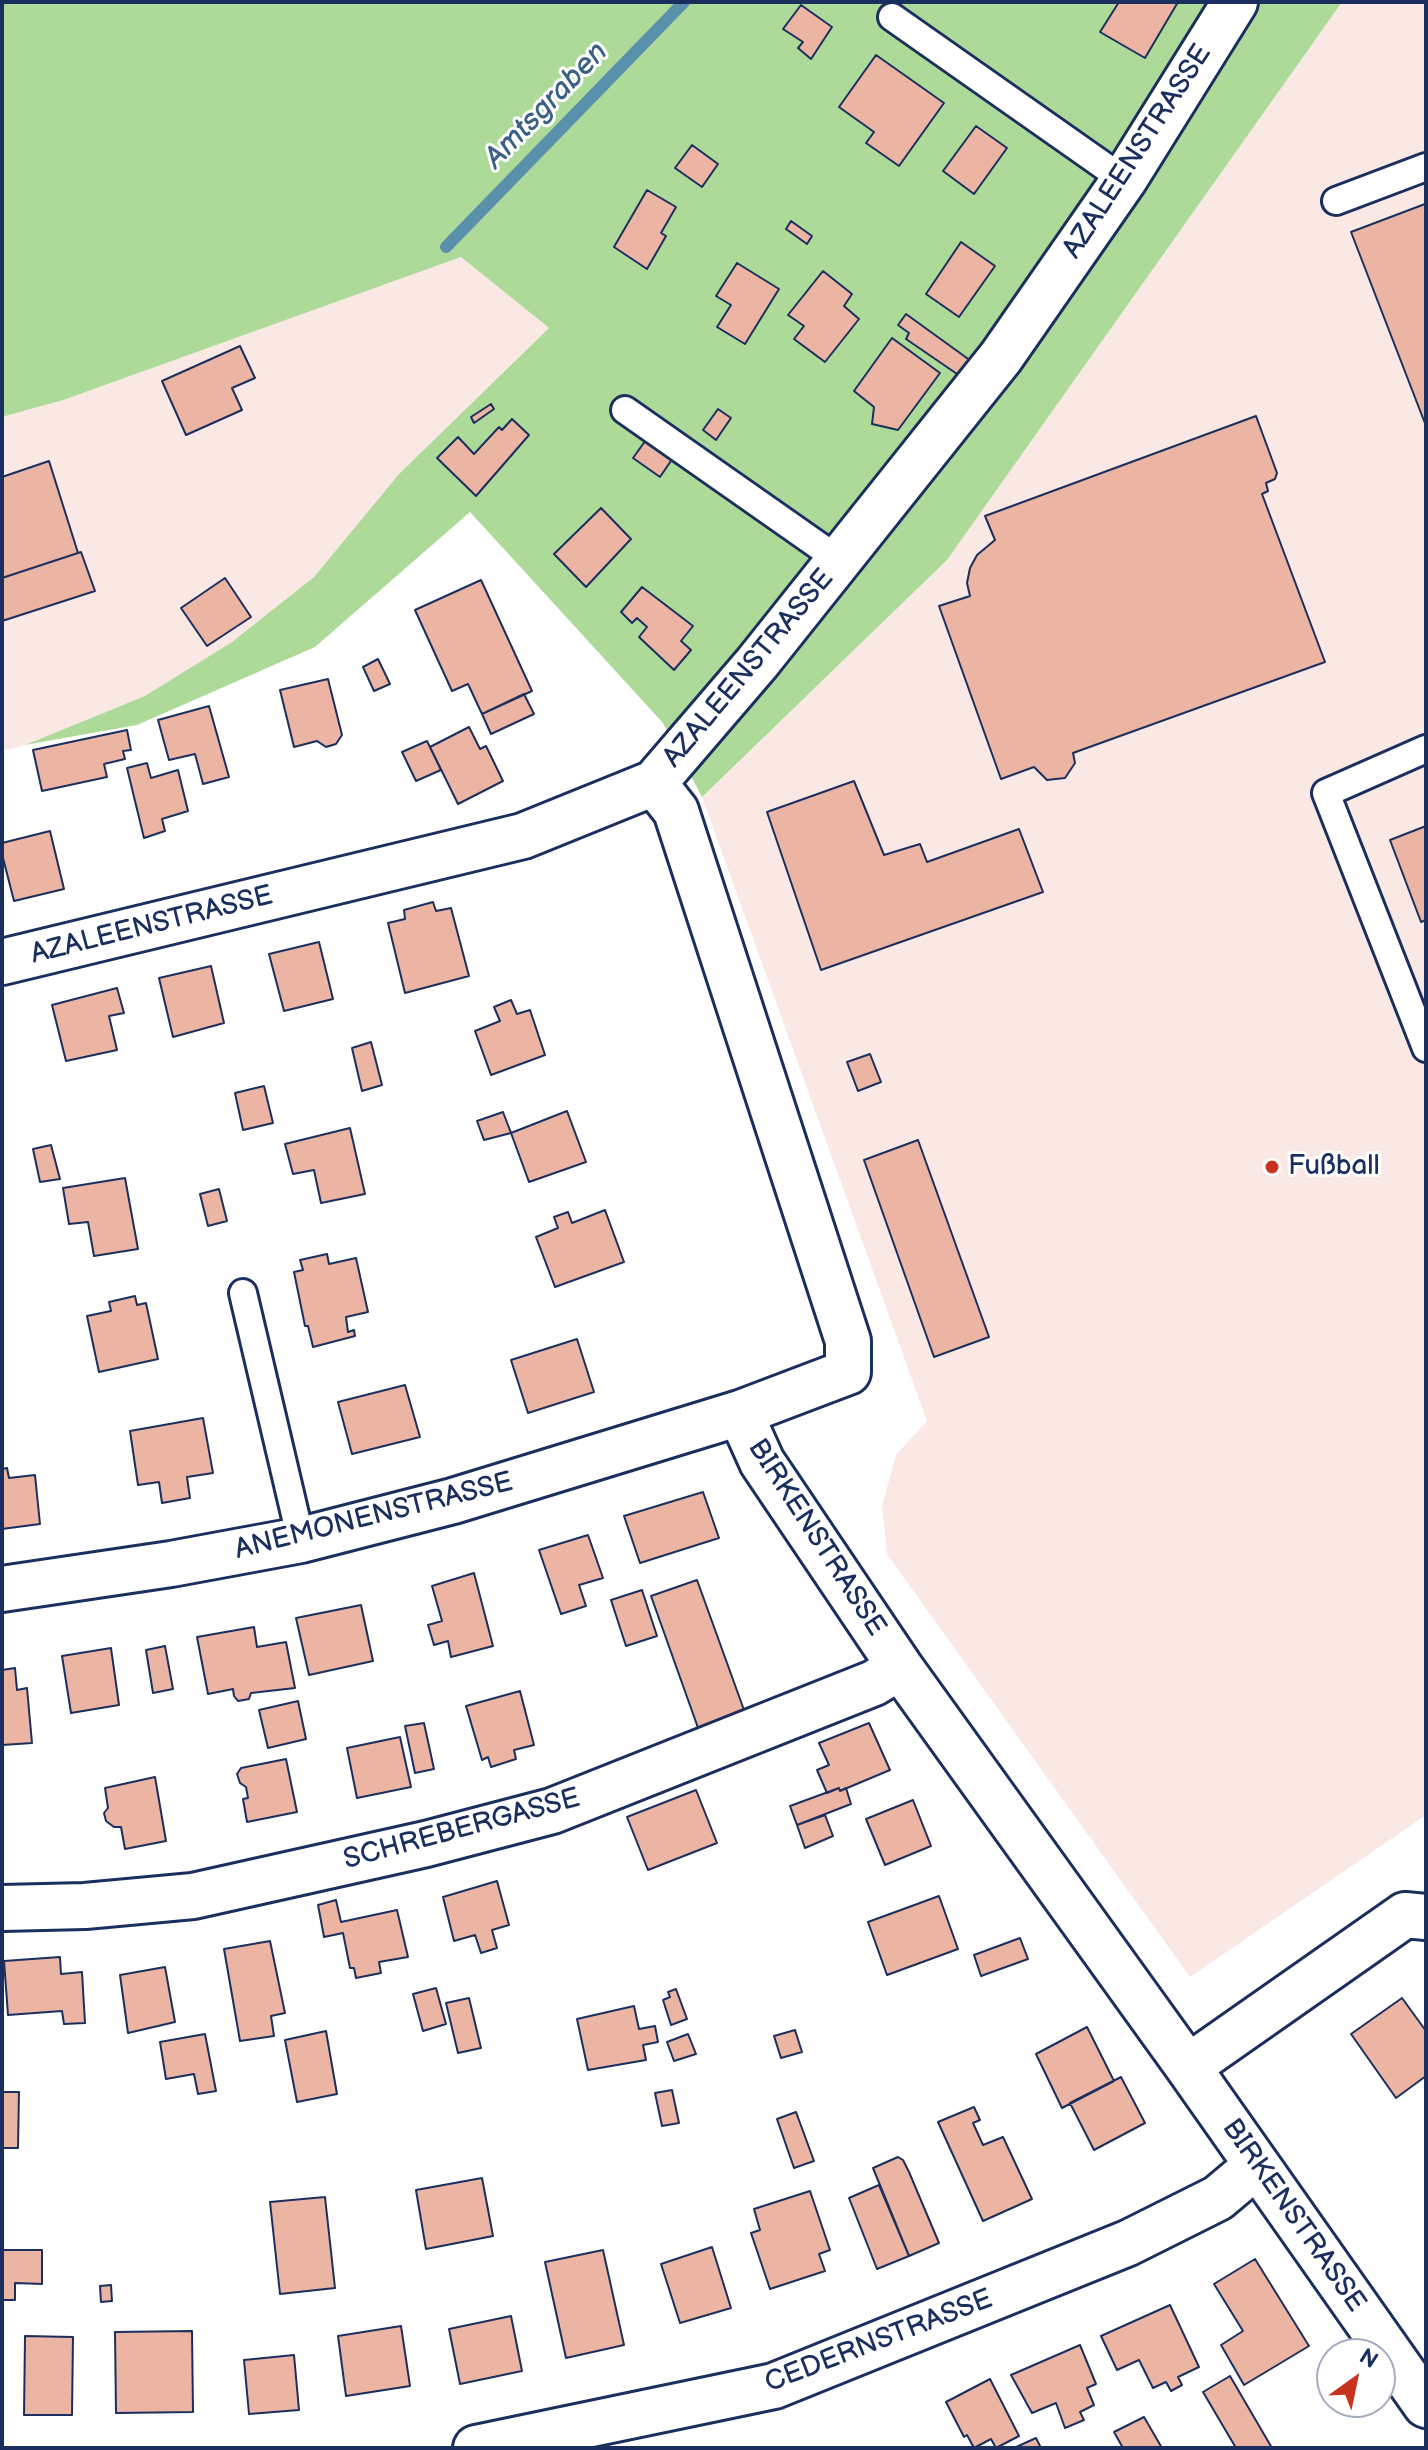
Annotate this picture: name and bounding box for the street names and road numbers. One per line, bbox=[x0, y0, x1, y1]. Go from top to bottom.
street label: AZALEENSTRASSE bbox=[1056, 39, 1220, 265]
street label: AZALEENSTRASSE bbox=[656, 563, 842, 775]
street label: AZALEENSTRASSE bbox=[28, 880, 276, 972]
street label: BIRKENSTRASSE bbox=[740, 1433, 892, 1643]
street label: ANEMONENSTRASSE bbox=[232, 1466, 516, 1568]
street label: SCHREBERGASSE bbox=[340, 1782, 584, 1878]
street label: BIRKENSTRASSE bbox=[1214, 2113, 1372, 2319]
street label: CEDERNSTRASSE bbox=[761, 2283, 997, 2401]

